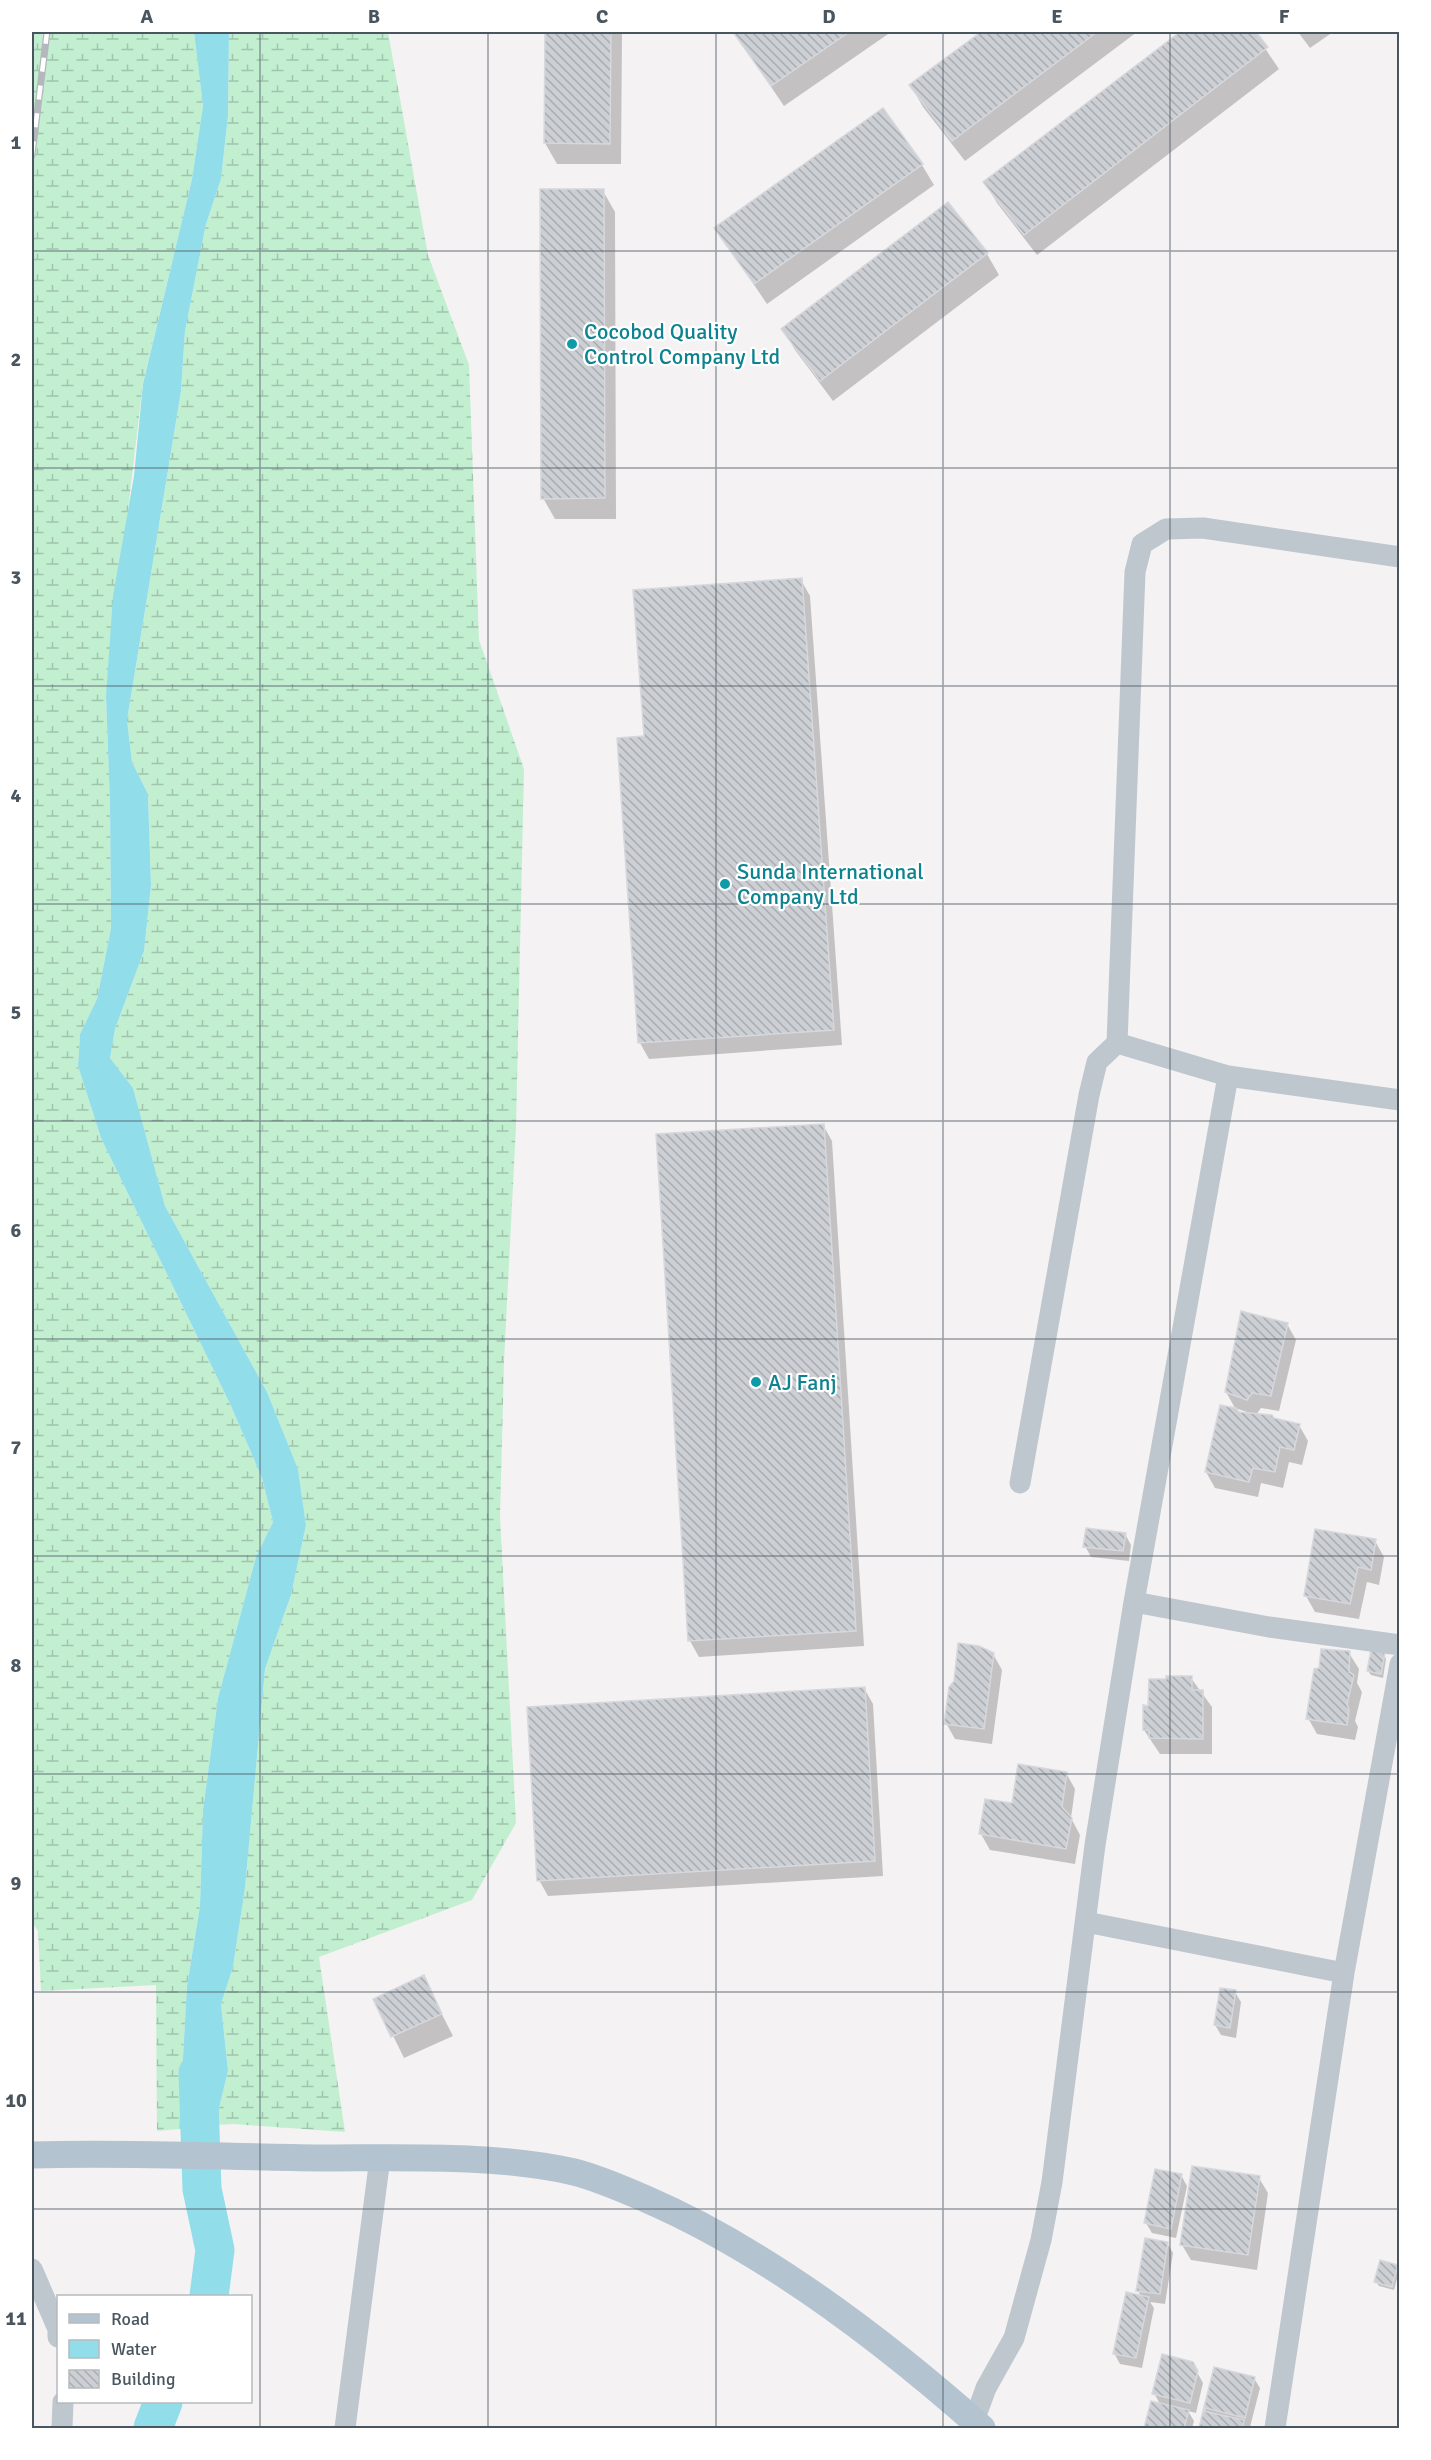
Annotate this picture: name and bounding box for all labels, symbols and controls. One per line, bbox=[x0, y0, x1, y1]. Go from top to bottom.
text: A bbox=[141, 4, 154, 29]
text: B bbox=[368, 4, 380, 29]
text: C bbox=[596, 4, 608, 29]
text: D bbox=[822, 4, 836, 29]
text: E bbox=[1051, 4, 1063, 29]
text: F bbox=[1279, 4, 1290, 29]
text: 1 bbox=[11, 130, 22, 155]
place label: Cocobod Quality Control Company Ltd bbox=[584, 318, 780, 370]
marker: Cocobod Quality Control Company Ltd bbox=[565, 337, 579, 351]
text: 2 bbox=[11, 347, 21, 372]
text: 3 bbox=[11, 565, 21, 590]
text: 4 bbox=[11, 783, 22, 808]
place label: Sunda International Company Ltd bbox=[737, 858, 924, 910]
marker: Sunda International Company Ltd bbox=[718, 877, 732, 891]
text: 5 bbox=[11, 1000, 21, 1025]
text: 6 bbox=[11, 1218, 22, 1243]
place label: AJ Fanj bbox=[768, 1369, 837, 1396]
marker: AJ Fanj bbox=[749, 1375, 763, 1389]
text: 7 bbox=[11, 1435, 22, 1460]
text: 8 bbox=[11, 1653, 22, 1678]
text: 9 bbox=[11, 1871, 22, 1896]
text: 10 bbox=[5, 2088, 27, 2113]
legend bbox=[57, 2295, 252, 2403]
text: 11 bbox=[5, 2306, 27, 2331]
text: Road bbox=[111, 2308, 150, 2330]
text: Water bbox=[111, 2338, 157, 2360]
text: Building bbox=[111, 2368, 175, 2390]

